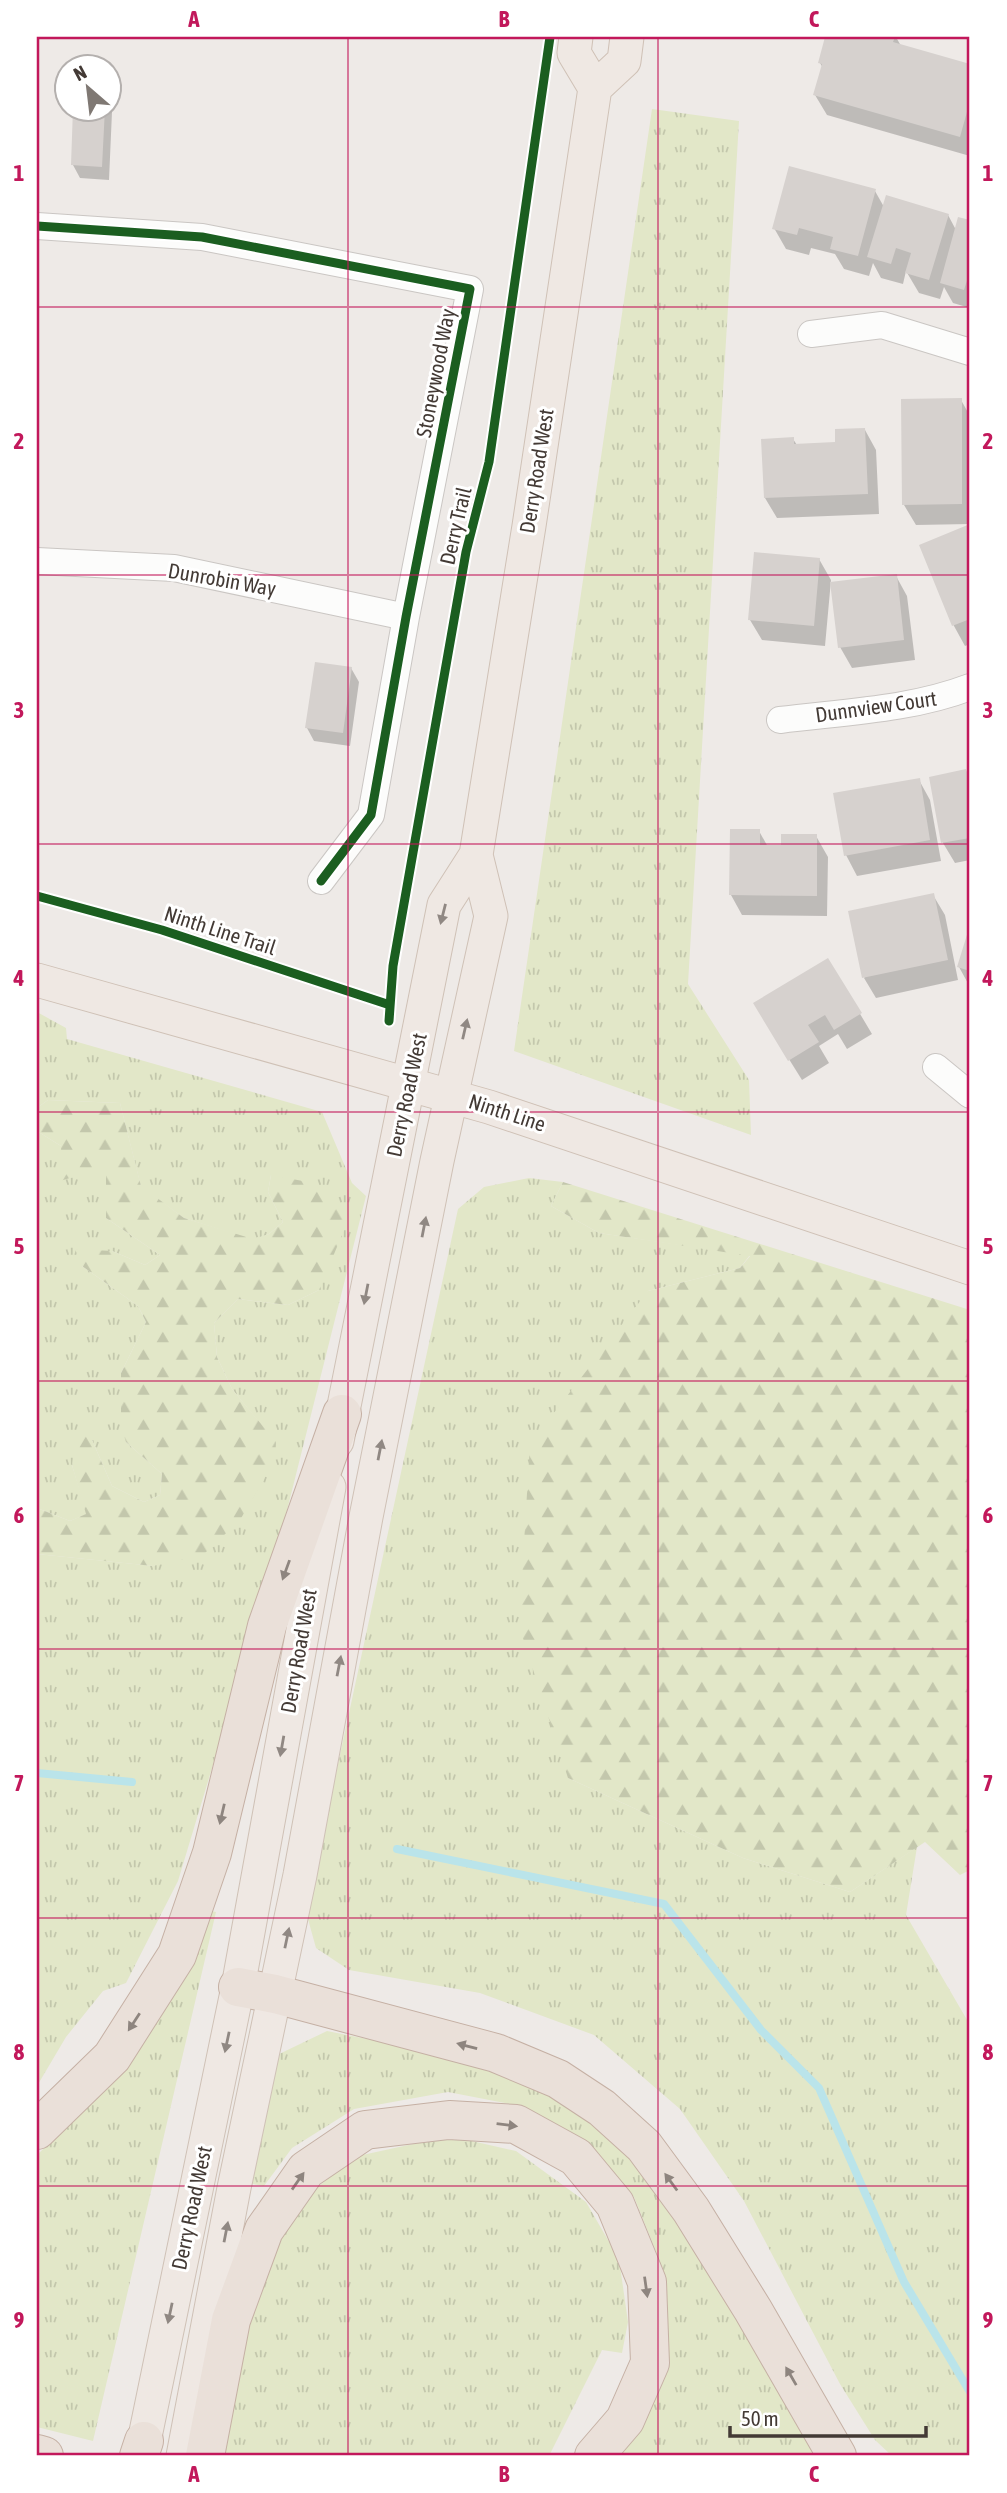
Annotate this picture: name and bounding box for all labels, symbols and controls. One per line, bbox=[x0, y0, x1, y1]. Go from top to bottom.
text: A bbox=[187, 6, 200, 32]
text: B bbox=[499, 6, 510, 32]
text: C bbox=[809, 6, 820, 32]
north arrow bbox=[52, 52, 122, 122]
text: N bbox=[70, 61, 90, 85]
text: 1 bbox=[14, 160, 25, 186]
text: 1 bbox=[983, 160, 994, 186]
street label: Stoneywood Way bbox=[411, 306, 459, 439]
street label: Derry Road West bbox=[514, 407, 558, 535]
text: 2 bbox=[14, 428, 24, 454]
text: 2 bbox=[983, 428, 993, 454]
street label: Derry Trail bbox=[434, 484, 476, 567]
street label: Dunrobin Way bbox=[166, 558, 278, 600]
street label: Dunnview Court bbox=[814, 686, 938, 726]
text: 3 bbox=[14, 697, 24, 723]
text: 3 bbox=[983, 697, 993, 723]
street label: Ninth Line Trail bbox=[161, 901, 280, 960]
one-way arrow bbox=[437, 903, 448, 925]
text: 4 bbox=[13, 965, 25, 991]
text: 4 bbox=[982, 965, 994, 991]
one-way arrow bbox=[460, 1018, 471, 1040]
street label: Derry Road West bbox=[381, 1031, 431, 1159]
street label: Ninth Line bbox=[466, 1088, 549, 1136]
one-way arrow bbox=[419, 1216, 430, 1238]
text: 5 bbox=[14, 1233, 25, 1259]
text: 5 bbox=[983, 1233, 994, 1259]
one-way arrow bbox=[361, 1283, 372, 1305]
one-way arrow bbox=[374, 1439, 385, 1461]
text: 6 bbox=[14, 1502, 25, 1528]
text: 6 bbox=[983, 1502, 994, 1528]
one-way arrow bbox=[280, 1560, 291, 1581]
street label: Derry Road West bbox=[275, 1587, 321, 1715]
one-way arrow bbox=[333, 1655, 344, 1677]
one-way arrow bbox=[276, 1735, 287, 1757]
text: 7 bbox=[14, 1770, 24, 1796]
text: 7 bbox=[983, 1770, 993, 1796]
one-way arrow bbox=[216, 1803, 227, 1825]
one-way arrow bbox=[281, 1927, 292, 1949]
one-way arrow bbox=[128, 2012, 141, 2031]
one-way arrow bbox=[221, 2031, 232, 2053]
text: 8 bbox=[14, 2039, 25, 2065]
text: 8 bbox=[983, 2039, 994, 2065]
one-way arrow bbox=[456, 2040, 477, 2050]
one-way arrow bbox=[496, 2119, 518, 2130]
street label: Derry Road West bbox=[166, 2144, 216, 2272]
one-way arrow bbox=[291, 2172, 305, 2190]
one-way arrow bbox=[664, 2174, 679, 2192]
one-way arrow bbox=[220, 2221, 231, 2243]
one-way arrow bbox=[641, 2276, 652, 2298]
one-way arrow bbox=[164, 2302, 175, 2324]
text: 9 bbox=[14, 2307, 25, 2333]
text: 9 bbox=[983, 2307, 994, 2333]
one-way arrow bbox=[785, 2366, 797, 2385]
scale bar bbox=[730, 2395, 926, 2439]
text: 50 m bbox=[741, 2406, 779, 2430]
text: A bbox=[187, 2461, 200, 2487]
text: B bbox=[499, 2461, 510, 2487]
text: C bbox=[809, 2461, 820, 2487]

